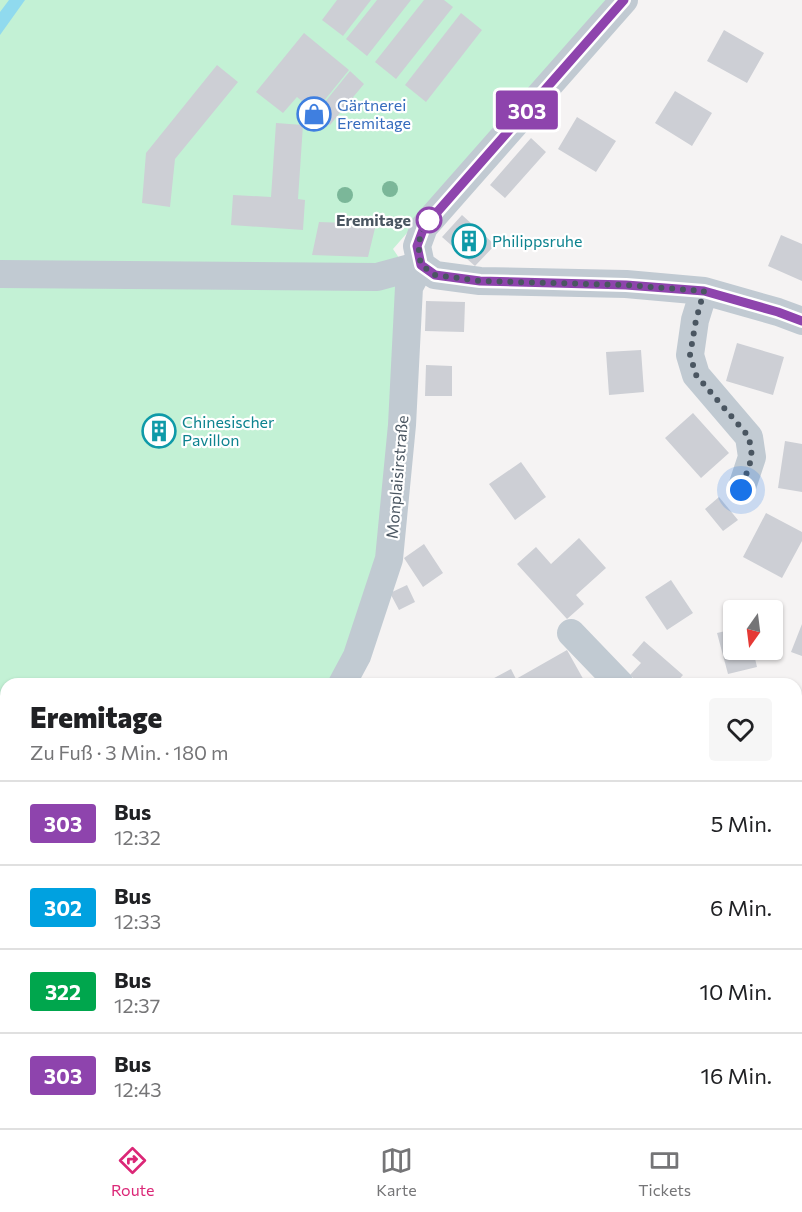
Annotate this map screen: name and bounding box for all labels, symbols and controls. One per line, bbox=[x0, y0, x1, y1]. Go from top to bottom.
line badge: 303 bbox=[492, 90, 562, 130]
place label: Gärtnerei Eremitage bbox=[337, 95, 411, 132]
shop icon: Gärtnerei Eremitage bbox=[296, 96, 332, 132]
text: 303 bbox=[508, 98, 546, 123]
marker: Eremitage bbox=[416, 207, 442, 233]
place label: Eremitage bbox=[336, 210, 411, 229]
building icon: Philippsruhe bbox=[451, 223, 487, 259]
place label: Philippsruhe bbox=[492, 231, 582, 250]
place label: Chinesischer Pavillon bbox=[182, 412, 275, 449]
building icon: Chinesischer Pavillon bbox=[141, 413, 177, 449]
street label: Monplaisirstraße bbox=[382, 414, 411, 540]
your location bbox=[726, 475, 756, 505]
north arrow bbox=[723, 600, 783, 660]
map controls bbox=[723, 600, 783, 660]
button: heart bbox=[709, 698, 772, 761]
text: Eremitage bbox=[30, 700, 162, 734]
text: Zu Fuß · 3 Min. · 180 m bbox=[30, 740, 228, 764]
text: Bus bbox=[114, 798, 151, 825]
text: 5 Min. bbox=[711, 810, 772, 837]
text: 303 bbox=[44, 811, 82, 836]
text: 12:32 bbox=[114, 825, 161, 849]
text: Bus bbox=[114, 882, 151, 909]
text: 6 Min. bbox=[710, 894, 772, 921]
text: 302 bbox=[44, 895, 82, 920]
text: 12:33 bbox=[114, 909, 161, 933]
text: Bus bbox=[114, 966, 151, 993]
text: 10 Min. bbox=[700, 978, 772, 1005]
text: 322 bbox=[45, 979, 81, 1004]
text: 12:37 bbox=[114, 993, 160, 1017]
text: Bus bbox=[114, 1050, 151, 1077]
text: 16 Min. bbox=[701, 1062, 772, 1089]
text: 303 bbox=[44, 1063, 82, 1088]
text: 12:43 bbox=[114, 1077, 162, 1101]
tab: Route bbox=[111, 1144, 154, 1199]
tab: Karte bbox=[376, 1144, 417, 1199]
tab: Tickets bbox=[638, 1144, 691, 1199]

